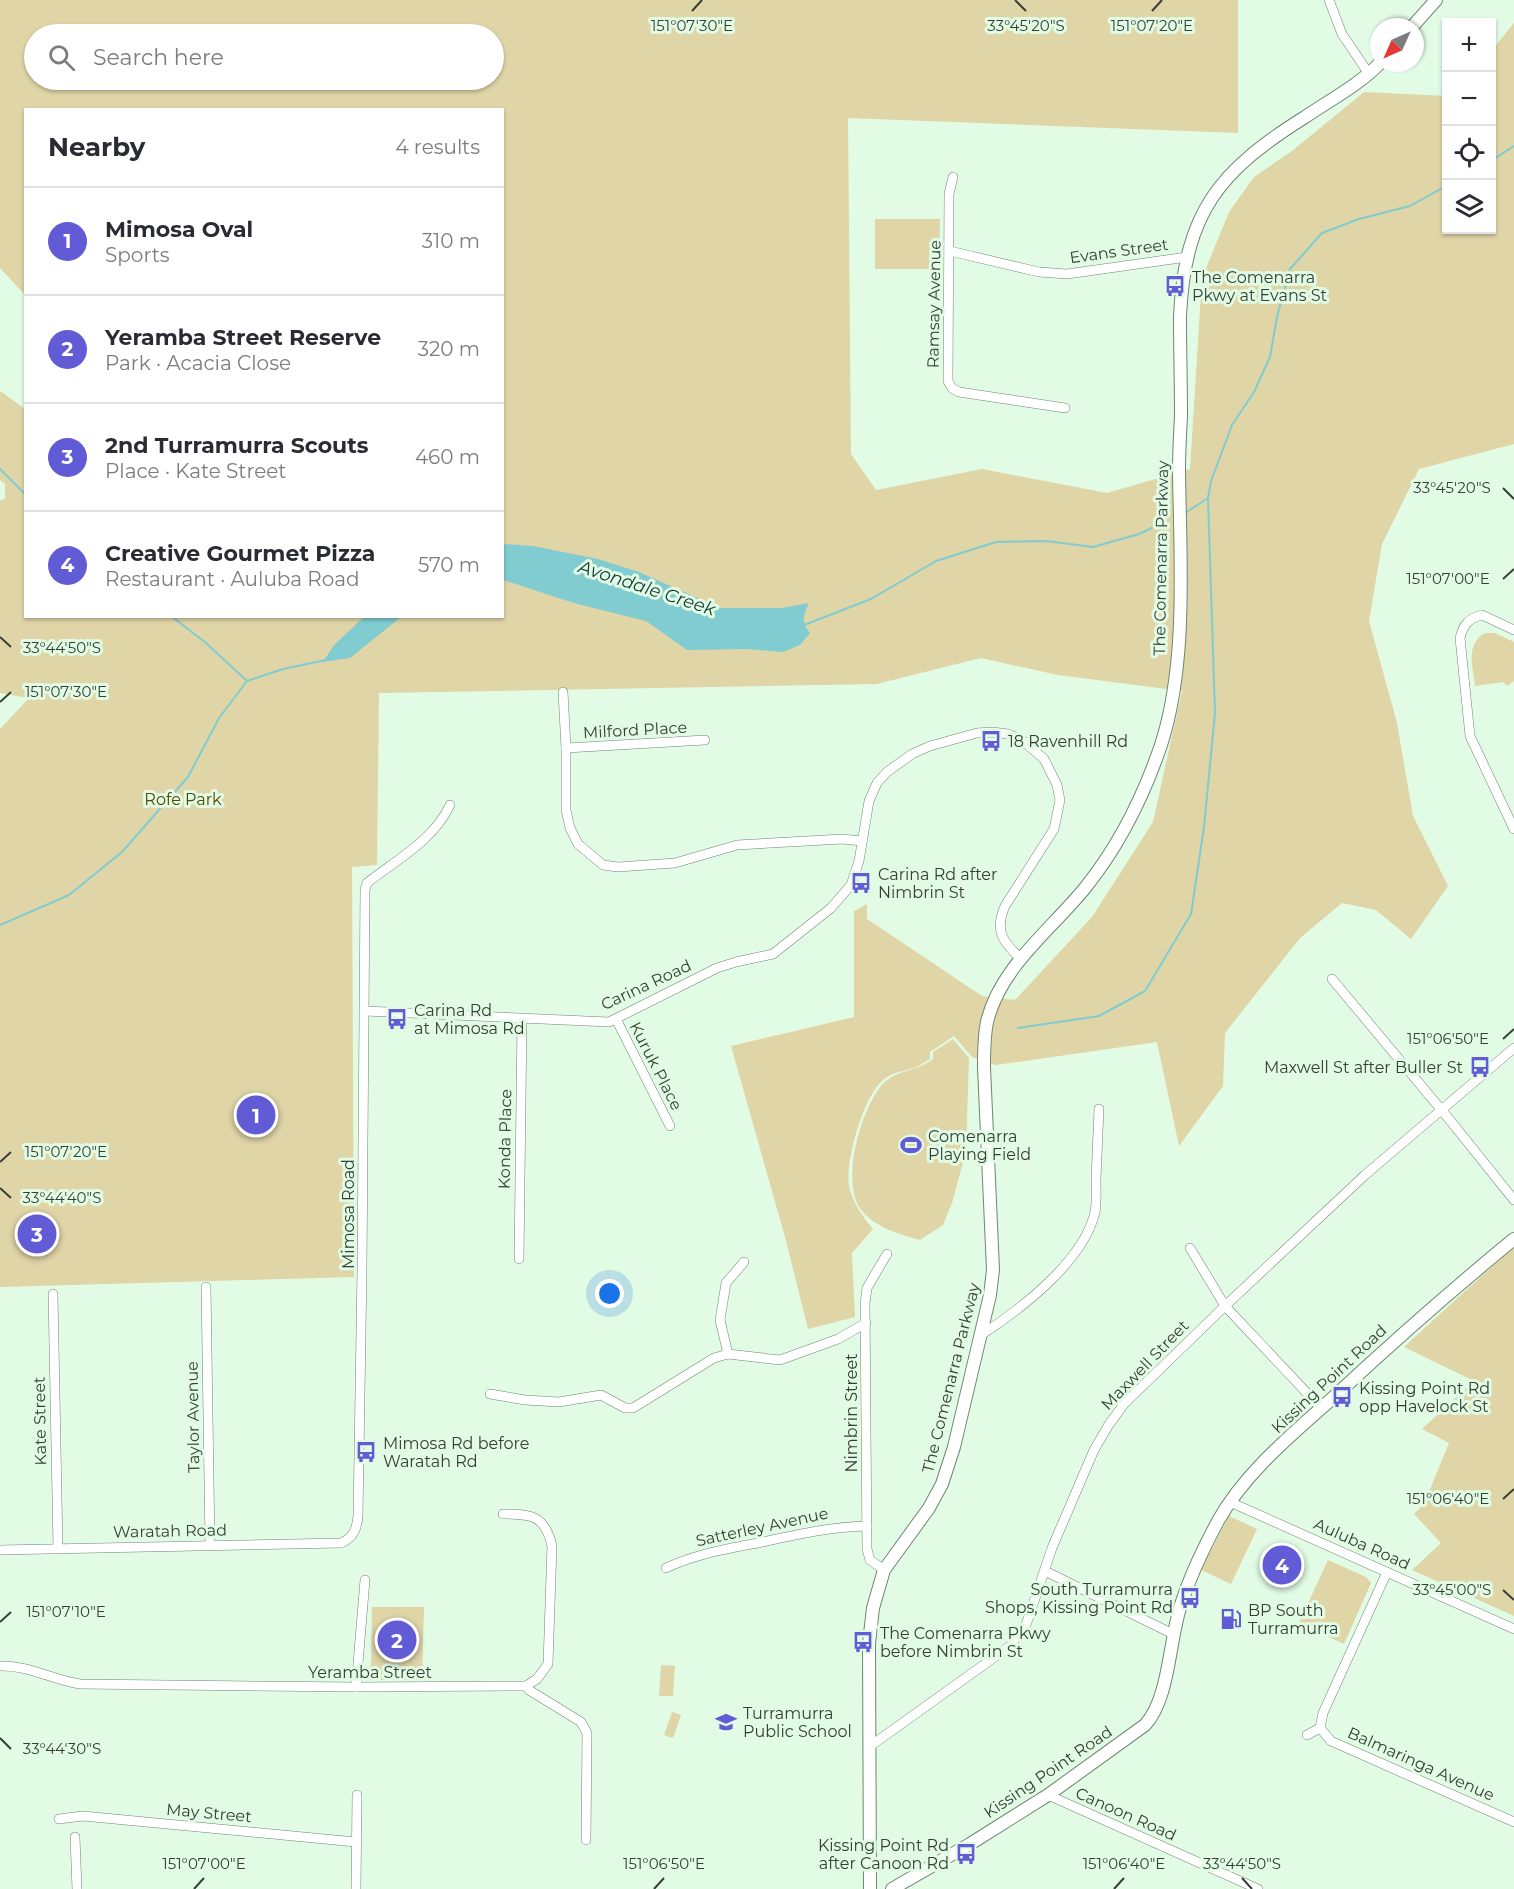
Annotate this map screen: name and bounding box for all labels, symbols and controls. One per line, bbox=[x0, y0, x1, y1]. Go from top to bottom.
text: 151°07'30"E bbox=[651, 16, 733, 35]
text: 33°45'20"S bbox=[987, 16, 1065, 35]
text: 151°07'20"E bbox=[1111, 16, 1193, 35]
north arrow bbox=[1370, 18, 1424, 72]
map controls bbox=[1442, 18, 1496, 234]
button: + bbox=[1442, 18, 1496, 72]
search box bbox=[24, 24, 504, 90]
icon: search bbox=[45, 41, 78, 74]
text: Search here bbox=[93, 44, 224, 71]
button: − bbox=[1442, 72, 1496, 126]
button: locate bbox=[1442, 126, 1496, 180]
text: Nearby bbox=[48, 131, 145, 163]
text: 4 results bbox=[395, 135, 480, 159]
button: layers bbox=[1442, 180, 1496, 234]
text: Mimosa Oval bbox=[105, 216, 253, 243]
text: 1 bbox=[64, 229, 71, 253]
text: 310 m bbox=[422, 229, 480, 253]
street label: Evans Street bbox=[1068, 235, 1170, 267]
street label: Ramsay Avenue bbox=[923, 240, 945, 368]
text: Sports bbox=[105, 243, 170, 267]
place label: The Comenarra Pkwy at Evans St bbox=[1192, 268, 1328, 305]
bus stop icon: The Comenarra Pkwy at Evans St bbox=[1163, 274, 1187, 298]
text: Yeramba Street Reserve bbox=[105, 324, 381, 351]
text: 2 bbox=[62, 337, 73, 361]
text: 320 m bbox=[418, 337, 480, 361]
text: Park · Acacia Close bbox=[105, 351, 291, 375]
text: 2nd Turramurra Scouts bbox=[105, 432, 368, 459]
text: 3 bbox=[62, 445, 73, 469]
text: 460 m bbox=[415, 445, 480, 469]
text: Place · Kate Street bbox=[105, 459, 287, 483]
street label: The Comenarra Parkway bbox=[1150, 460, 1172, 656]
text: 33°45'20"S bbox=[1413, 478, 1491, 497]
text: Creative Gourmet Pizza bbox=[105, 540, 375, 567]
text: 4 bbox=[61, 553, 74, 577]
text: 570 m bbox=[418, 553, 480, 577]
water label: Avondale Creek bbox=[575, 555, 719, 621]
text: Restaurant · Auluba Road bbox=[105, 567, 360, 591]
text: 151°07'00"E bbox=[1406, 569, 1490, 588]
text: 33°44'50"S bbox=[23, 638, 101, 657]
text: 151°07'30"E bbox=[25, 682, 107, 701]
street label: Milford Place bbox=[582, 718, 688, 742]
bus stop icon: 18 Ravenhill Rd bbox=[979, 729, 1003, 753]
place label: 18 Ravenhill Rd bbox=[1008, 732, 1128, 751]
park label: Rofe Park bbox=[144, 790, 222, 809]
place label: Carina Rd after Nimbrin St bbox=[878, 865, 997, 902]
bus stop icon: Carina Rd after Nimbrin St bbox=[849, 871, 873, 895]
street label: Carina Road bbox=[598, 956, 694, 1014]
place label: Carina Rd at Mimosa Rd bbox=[414, 1001, 525, 1038]
bus stop icon: Carina Rd at Mimosa Rd bbox=[385, 1007, 409, 1031]
street label: Kuruk Place bbox=[626, 1019, 686, 1113]
text: 151°06'50"E bbox=[1407, 1029, 1489, 1048]
bus stop icon: Maxwell St after Buller St bbox=[1468, 1055, 1492, 1079]
place label: Maxwell St after Buller St bbox=[1264, 1058, 1464, 1077]
street label: Konda Place bbox=[495, 1089, 515, 1189]
pin: 1 bbox=[236, 1092, 276, 1138]
place label: Comenarra Playing Field bbox=[928, 1127, 1031, 1164]
sports icon: Comenarra Playing Field bbox=[899, 1133, 923, 1157]
text: 151°07'20"E bbox=[25, 1142, 107, 1161]
street label: Mimosa Road bbox=[339, 1159, 358, 1269]
text: 33°44'40"S bbox=[23, 1188, 101, 1207]
pin: 3 bbox=[18, 1212, 57, 1256]
your location bbox=[595, 1279, 624, 1308]
street label: The Comenarra Parkway bbox=[918, 1281, 984, 1475]
street label: Maxwell Street bbox=[1097, 1316, 1193, 1414]
street label: Kissing Point Road bbox=[1267, 1321, 1391, 1437]
street label: Nimbrin Street bbox=[842, 1353, 861, 1473]
street label: Taylor Avenue bbox=[183, 1361, 203, 1473]
street label: Kate Street bbox=[30, 1376, 50, 1466]
place label: Kissing Point Rd opp Havelock St bbox=[1359, 1379, 1490, 1416]
bus stop icon: Kissing Point Rd opp Havelock St bbox=[1330, 1385, 1354, 1409]
place label: Mimosa Rd before Waratah Rd bbox=[383, 1434, 529, 1471]
bus stop icon: Mimosa Rd before Waratah Rd bbox=[354, 1440, 378, 1464]
text: 151°06'40"E bbox=[1407, 1489, 1489, 1508]
street label: Satterley Avenue bbox=[694, 1504, 830, 1550]
street label: Auluba Road bbox=[1311, 1514, 1413, 1574]
street label: Waratah Road bbox=[113, 1521, 227, 1541]
pin: 4 bbox=[1262, 1542, 1302, 1588]
place label: South Turramurra Shops, Kissing Point Rd bbox=[985, 1580, 1173, 1617]
text: 33°45'00"S bbox=[1413, 1580, 1491, 1599]
bus stop icon: South Turramurra Shops, Kissing Point Rd bbox=[1178, 1586, 1202, 1610]
place label: BP South Turramurra bbox=[1248, 1601, 1338, 1638]
text: 151°07'10"E bbox=[26, 1602, 106, 1621]
fuel station icon: BP South Turramurra bbox=[1219, 1607, 1243, 1631]
pin: 2 bbox=[378, 1618, 416, 1662]
place label: The Comenarra Pkwy before Nimbrin St bbox=[880, 1624, 1051, 1661]
bus stop icon: The Comenarra Pkwy before Nimbrin St bbox=[851, 1630, 875, 1654]
street label: Yeramba Street bbox=[308, 1663, 432, 1682]
place label: Turramurra Public School bbox=[743, 1704, 852, 1741]
school or university icon: Turramurra Public School bbox=[714, 1710, 738, 1734]
street label: Kissing Point Road bbox=[980, 1722, 1116, 1822]
street label: Balmaringa Avenue bbox=[1345, 1723, 1497, 1805]
text: 33°44'30"S bbox=[23, 1739, 101, 1758]
street label: Canoon Road bbox=[1073, 1783, 1179, 1845]
street label: May Street bbox=[166, 1800, 253, 1826]
place label: Kissing Point Rd after Canoon Rd bbox=[818, 1836, 949, 1873]
bus stop icon: Kissing Point Rd after Canoon Rd bbox=[954, 1842, 978, 1866]
text: 151°07'00"E bbox=[162, 1854, 246, 1873]
text: 151°06'50"E bbox=[623, 1854, 705, 1873]
text: 151°06'40"E bbox=[1083, 1854, 1165, 1873]
text: 33°44'50"S bbox=[1203, 1854, 1281, 1873]

